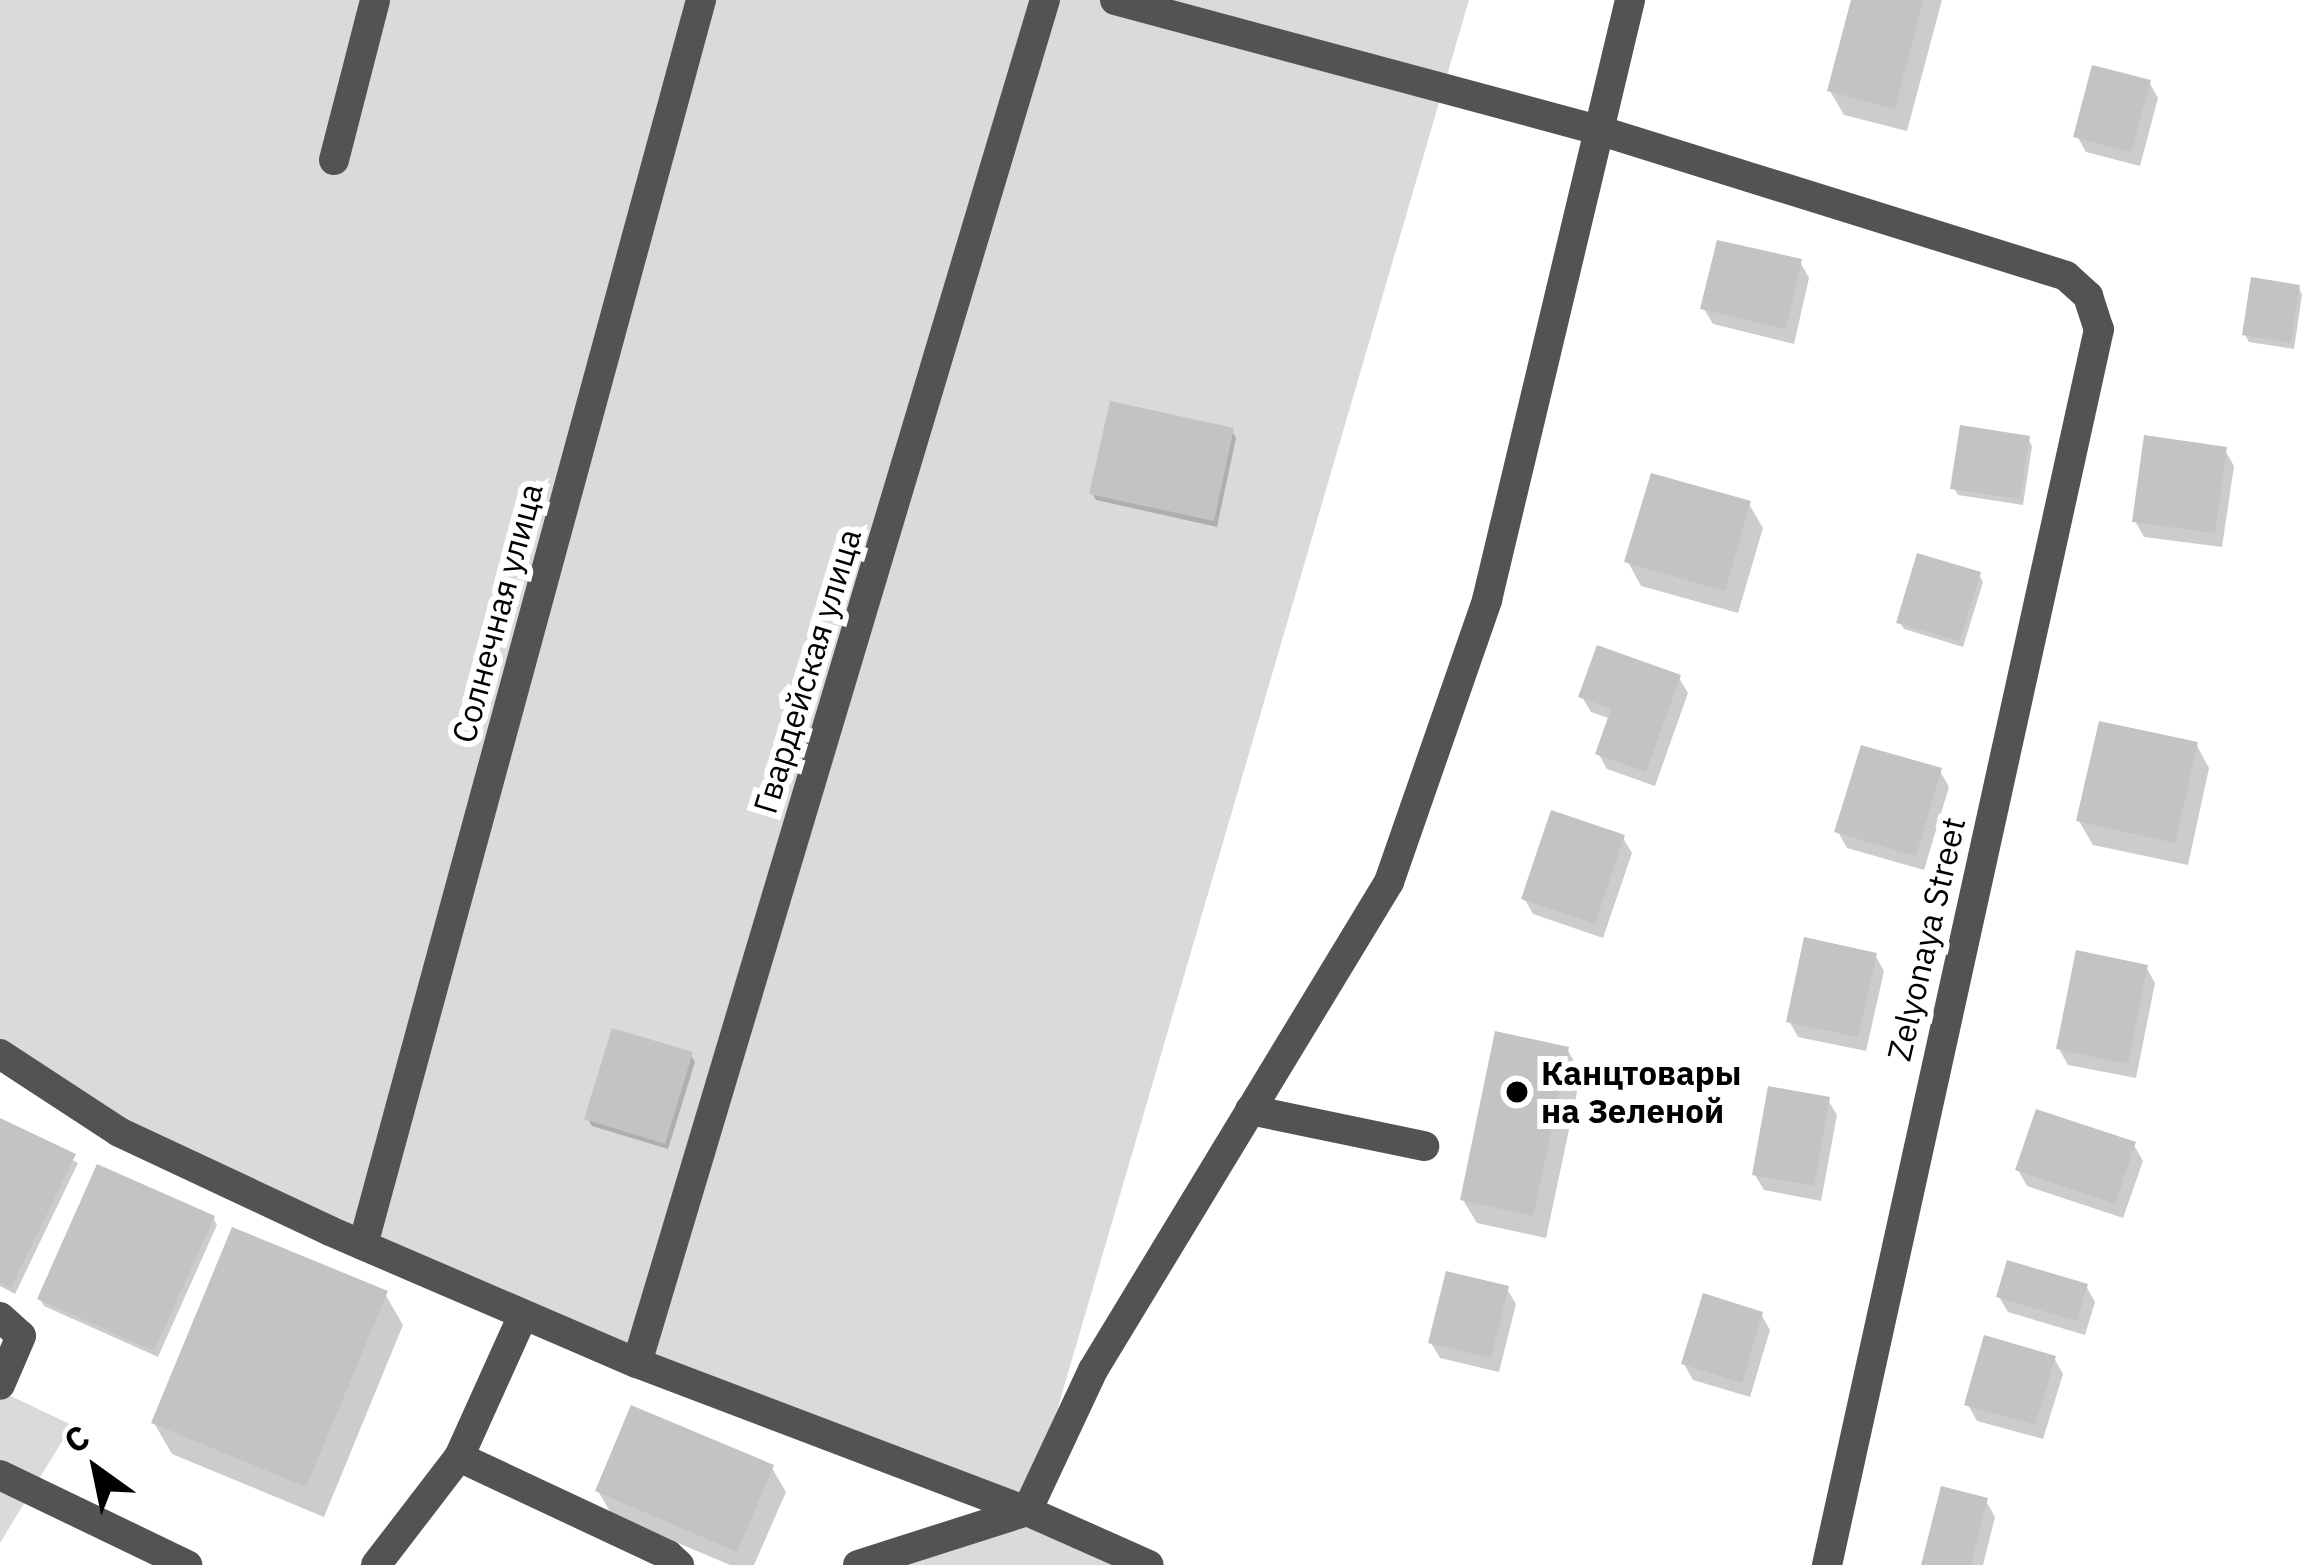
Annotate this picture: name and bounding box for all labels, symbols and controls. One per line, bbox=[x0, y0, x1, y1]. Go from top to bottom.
street label: Солнечная улица bbox=[443, 479, 551, 747]
street label: Гвардейская улица bbox=[745, 524, 869, 818]
street label: Zelyonaya Street bbox=[1879, 813, 1973, 1065]
place label: Канцтовары на Зеленой bbox=[1541, 1053, 1742, 1131]
marker: Канцтовары на Зеленой bbox=[1504, 1079, 1530, 1105]
north arrow bbox=[36, 1409, 156, 1529]
text: С bbox=[55, 1415, 97, 1462]

